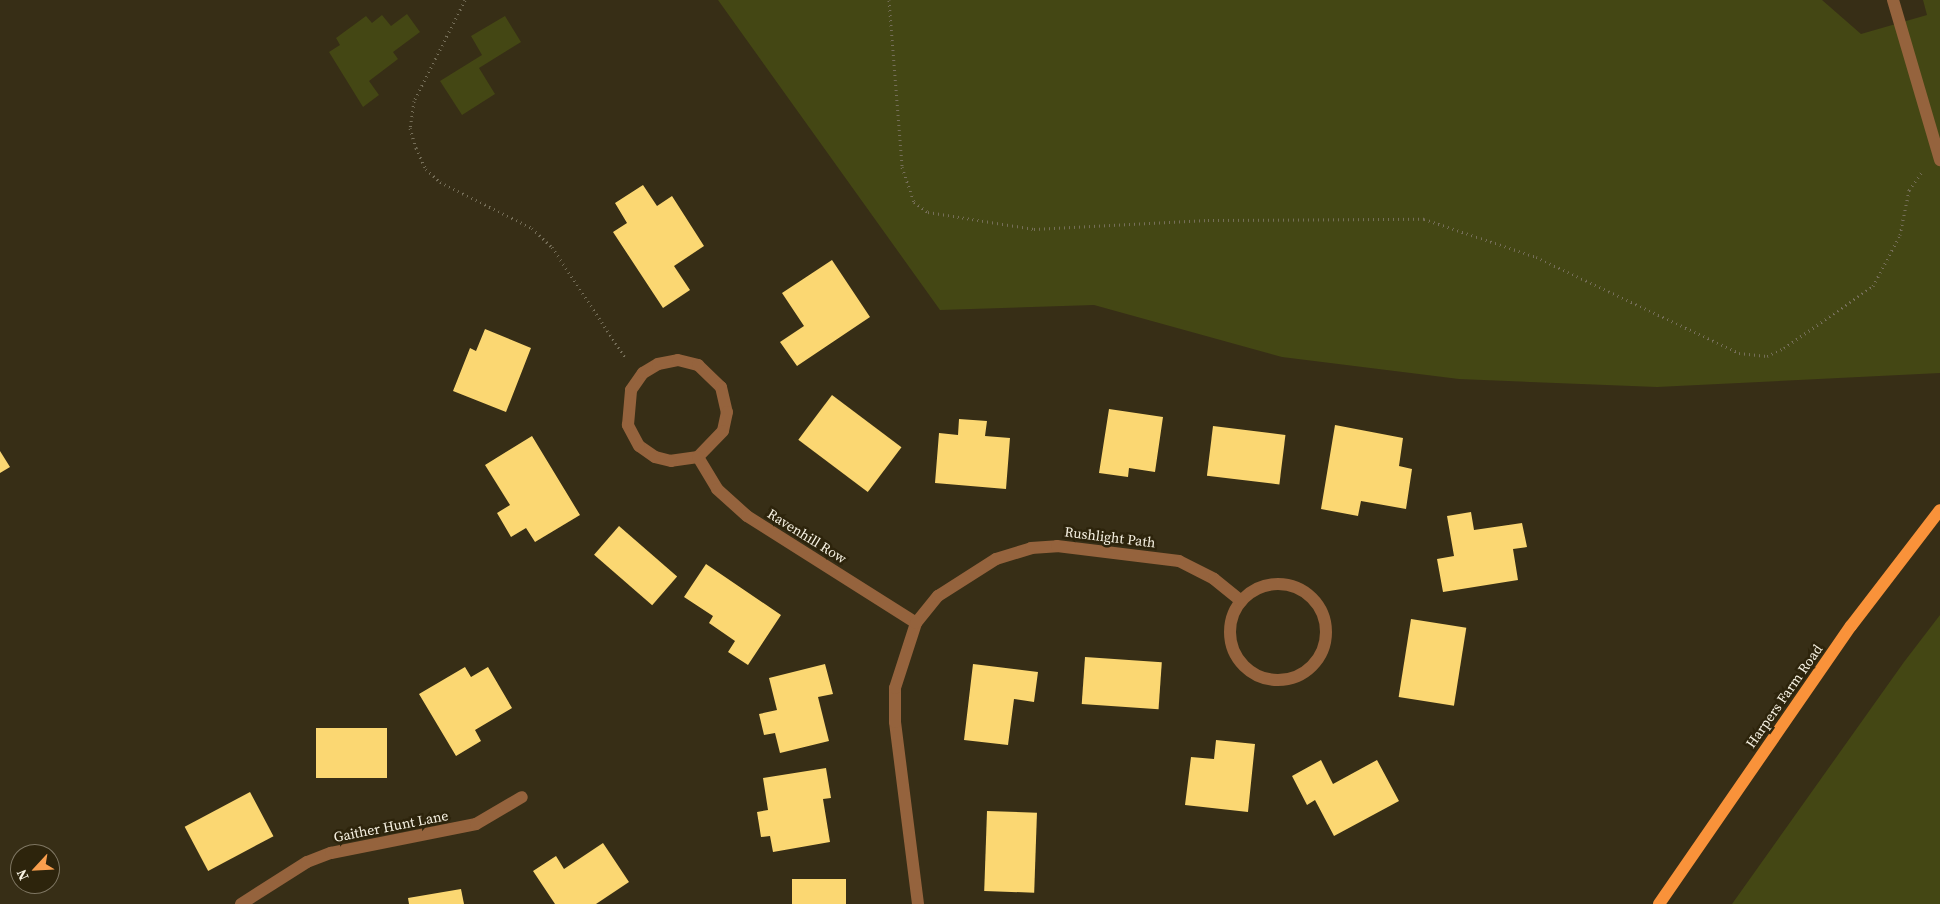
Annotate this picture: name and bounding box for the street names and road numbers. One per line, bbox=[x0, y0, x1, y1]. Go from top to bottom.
street label: Ravenhill Row bbox=[764, 505, 850, 567]
street label: Rushlight Path bbox=[1064, 523, 1156, 551]
street label: Harpers Farm Road bbox=[1742, 641, 1826, 751]
street label: Gaither Hunt Lane bbox=[332, 807, 450, 845]

